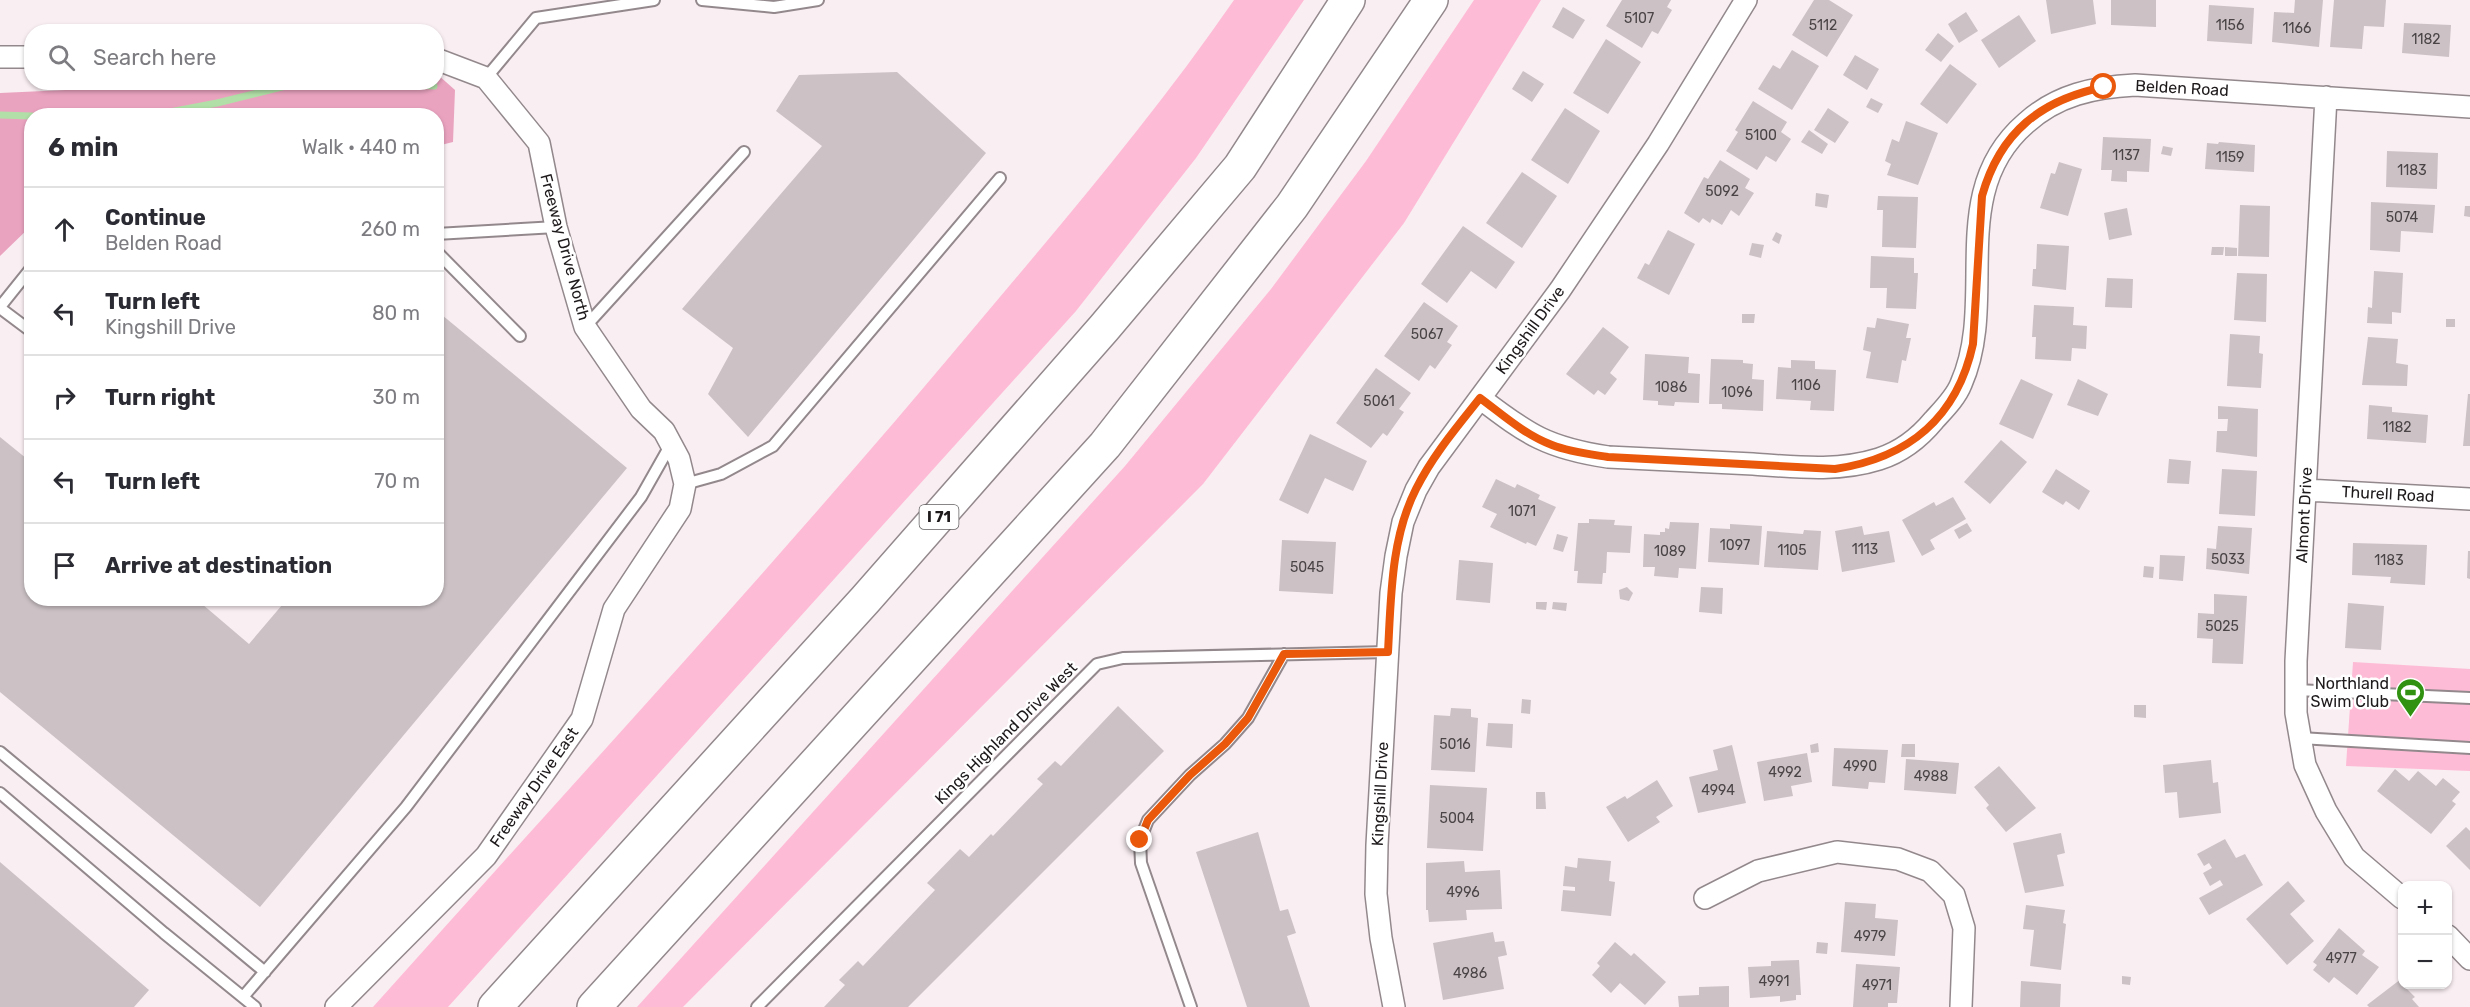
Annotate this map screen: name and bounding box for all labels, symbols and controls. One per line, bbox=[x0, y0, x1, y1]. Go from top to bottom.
house number: 5107 bbox=[1624, 10, 1654, 27]
house number: 5112 bbox=[1809, 17, 1837, 34]
house number: 1156 bbox=[2216, 17, 2244, 34]
house number: 1166 bbox=[2283, 20, 2311, 37]
search box bbox=[24, 24, 444, 90]
house number: 1182 bbox=[2411, 31, 2441, 48]
icon: search bbox=[45, 41, 78, 74]
text: Search here bbox=[93, 44, 216, 71]
route start bbox=[2090, 73, 2116, 99]
street label: Belden Road bbox=[2135, 76, 2229, 100]
house number: 5100 bbox=[1745, 127, 1777, 144]
text: 6 min bbox=[48, 132, 118, 163]
text: Walk · 440 m bbox=[302, 135, 420, 159]
house number: 1137 bbox=[2112, 147, 2140, 164]
house number: 1159 bbox=[2216, 149, 2244, 166]
house number: 1183 bbox=[2397, 162, 2427, 179]
street label: Freeway Drive North bbox=[536, 172, 594, 322]
house number: 5092 bbox=[1705, 183, 1739, 200]
text: Continue bbox=[105, 204, 206, 231]
house number: 5074 bbox=[2386, 209, 2419, 226]
icon: ahead bbox=[48, 213, 81, 246]
text: 260 m bbox=[361, 217, 420, 241]
text: Belden Road bbox=[105, 231, 222, 255]
street label: Kingshill Drive bbox=[1492, 282, 1568, 378]
text: Turn left bbox=[105, 288, 200, 315]
icon: left bbox=[48, 297, 81, 330]
text: 80 m bbox=[372, 301, 420, 325]
text: Kingshill Drive bbox=[105, 315, 236, 339]
house number: 5067 bbox=[1411, 326, 1443, 343]
house number: 1106 bbox=[1791, 377, 1821, 394]
house number: 1086 bbox=[1655, 379, 1687, 396]
icon: right bbox=[48, 381, 81, 414]
text: Turn right bbox=[105, 384, 215, 411]
house number: 1096 bbox=[1721, 384, 1753, 401]
text: 30 m bbox=[373, 385, 420, 409]
house number: 5061 bbox=[1363, 393, 1395, 410]
house number: 1182 bbox=[2382, 419, 2412, 436]
icon: left bbox=[48, 465, 81, 498]
street label: Almont Drive bbox=[2292, 466, 2316, 564]
text: Turn left bbox=[105, 468, 200, 495]
text: 70 m bbox=[374, 469, 420, 493]
street label: Thurell Road bbox=[2341, 482, 2435, 506]
house number: 1071 bbox=[1508, 503, 1536, 520]
road number: I 71 bbox=[920, 505, 958, 529]
house number: 1097 bbox=[1720, 537, 1750, 554]
house number: 1113 bbox=[1852, 541, 1878, 558]
house number: 1105 bbox=[1777, 542, 1807, 559]
house number: 1089 bbox=[1654, 543, 1686, 560]
icon: arrive bbox=[48, 549, 81, 582]
house number: 5033 bbox=[2211, 551, 2245, 568]
text: Arrive at destination bbox=[105, 552, 332, 579]
house number: 1183 bbox=[2374, 552, 2404, 569]
house number: 5045 bbox=[1290, 559, 1324, 576]
house number: 5025 bbox=[2205, 618, 2239, 635]
street label: Kings Highland Drive West bbox=[931, 658, 1081, 808]
place label: Northland Swim Club bbox=[2311, 674, 2389, 711]
sports icon: Northland Swim Club bbox=[2394, 676, 2426, 718]
street label: Freeway Drive East bbox=[486, 724, 582, 850]
house number: 5016 bbox=[1439, 736, 1471, 753]
street label: Kingshill Drive bbox=[1368, 741, 1392, 847]
house number: 4990 bbox=[1843, 758, 1877, 775]
house number: 4992 bbox=[1768, 764, 1802, 781]
house number: 4988 bbox=[1914, 768, 1948, 785]
house number: 4994 bbox=[1701, 782, 1735, 799]
house number: 5004 bbox=[1440, 810, 1475, 827]
route end bbox=[1126, 826, 1152, 852]
map controls bbox=[2398, 881, 2452, 989]
button: + bbox=[2398, 881, 2452, 935]
house number: 4996 bbox=[1446, 884, 1480, 901]
house number: 4979 bbox=[1854, 928, 1886, 945]
button: − bbox=[2398, 935, 2452, 989]
house number: 4977 bbox=[2325, 950, 2357, 967]
house number: 4986 bbox=[1453, 965, 1487, 982]
house number: 4991 bbox=[1758, 973, 1790, 990]
house number: 4971 bbox=[1862, 977, 1892, 994]

